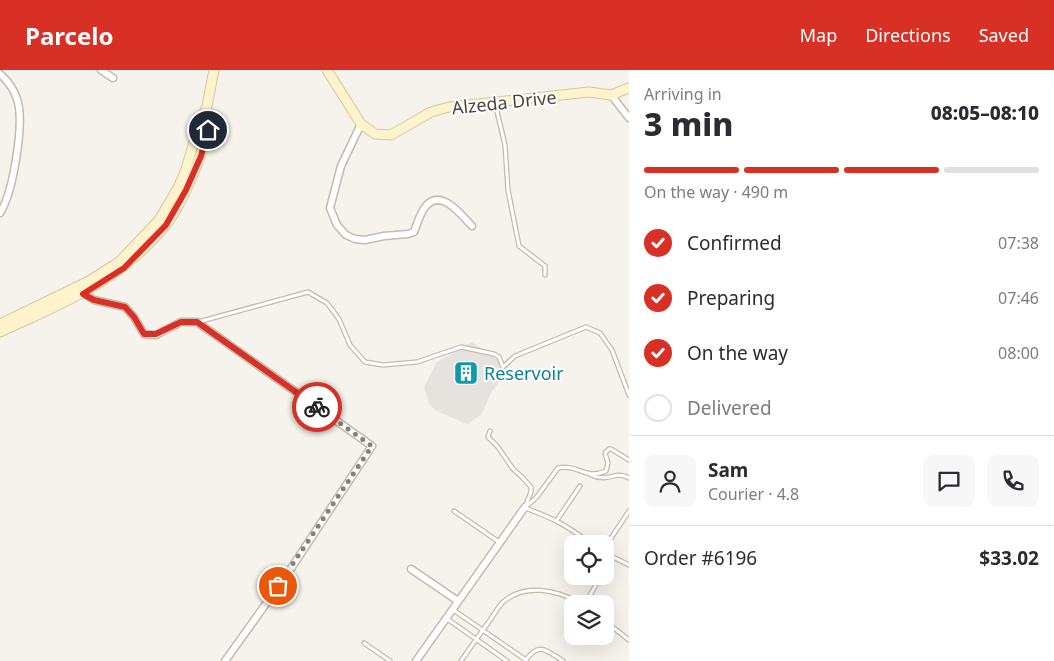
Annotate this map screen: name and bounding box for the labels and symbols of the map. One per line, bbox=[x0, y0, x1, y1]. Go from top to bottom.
street label: Alzeda Drive bbox=[450, 85, 558, 119]
pin bbox=[187, 109, 229, 151]
building icon: Reservoir bbox=[453, 360, 479, 386]
place label: Reservoir bbox=[484, 361, 564, 385]
courier bbox=[292, 382, 342, 432]
pin bbox=[257, 565, 299, 607]

